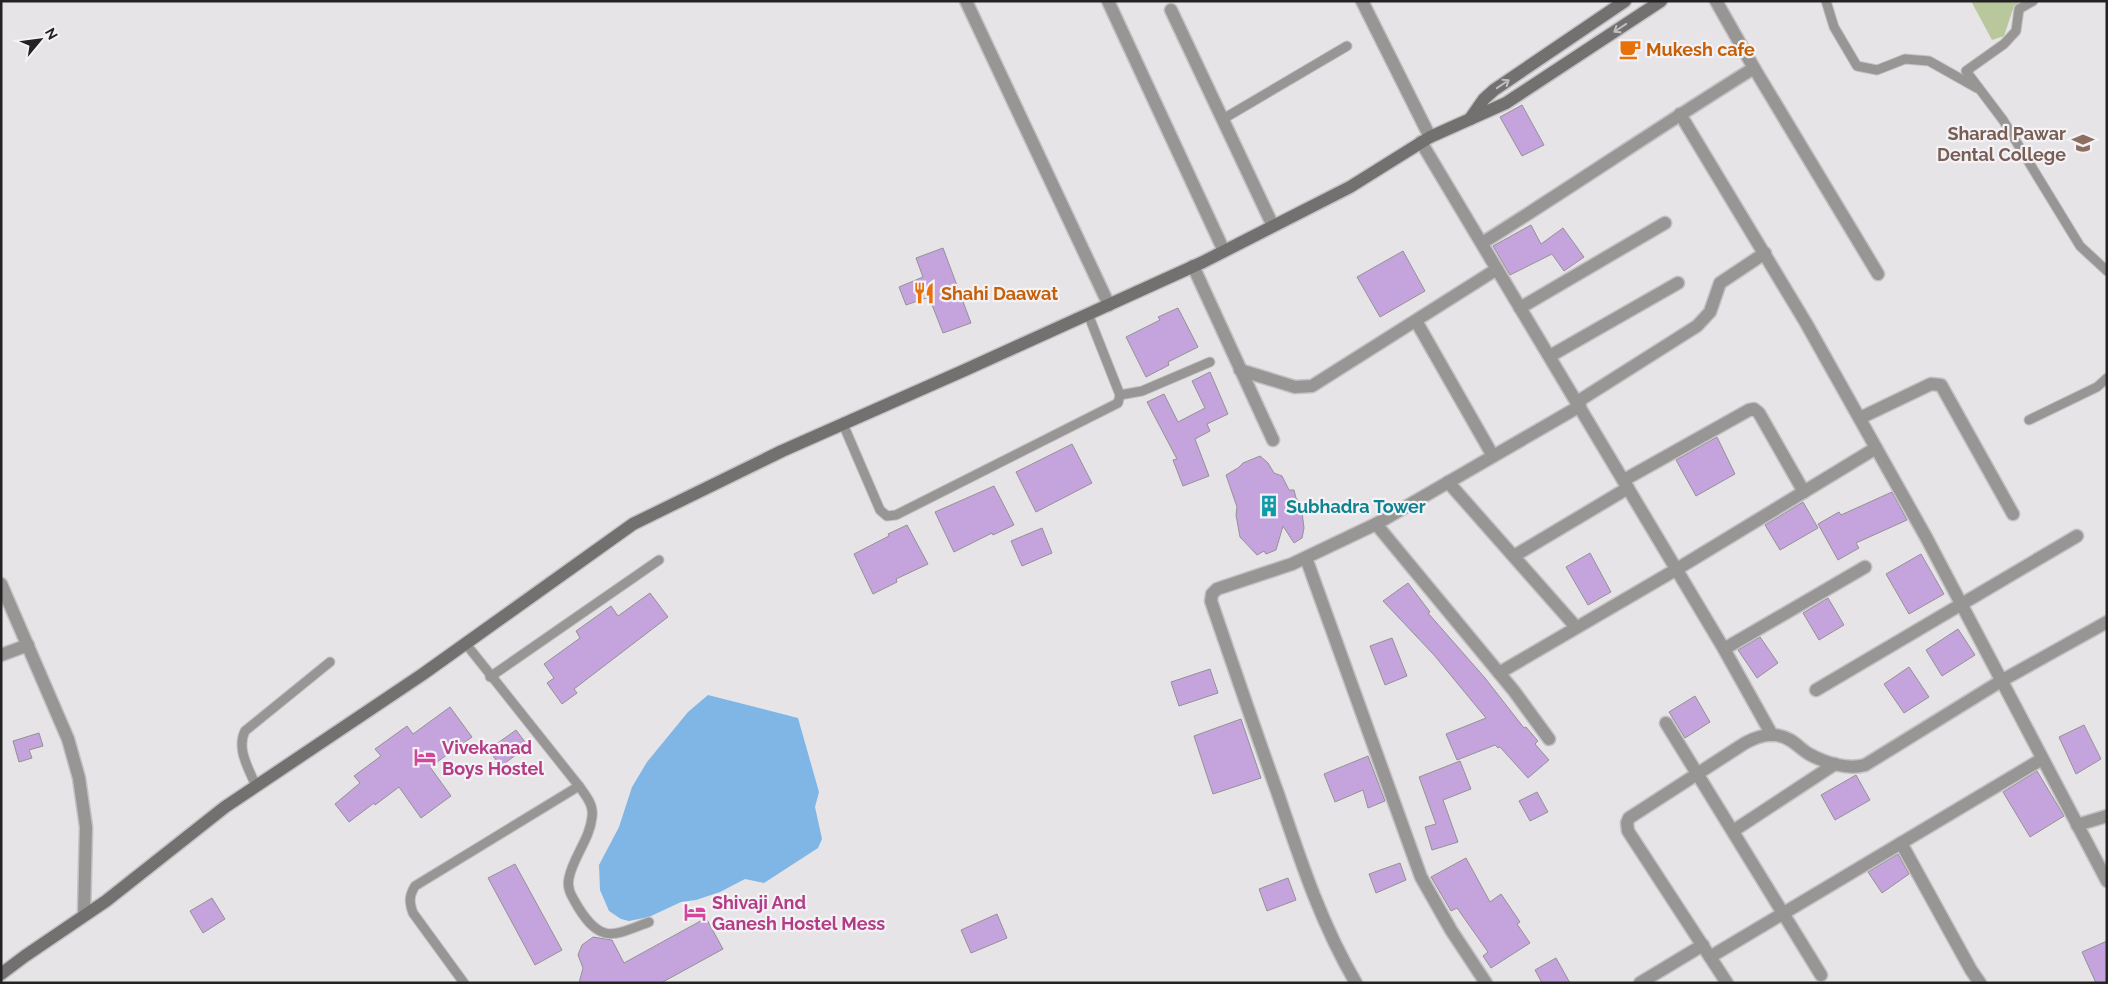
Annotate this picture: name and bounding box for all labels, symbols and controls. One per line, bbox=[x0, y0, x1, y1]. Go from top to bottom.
north arrow bbox=[15, 15, 65, 65]
one-way arrow bbox=[1613, 22, 1627, 33]
text: N bbox=[42, 25, 61, 42]
cafe icon: Mukesh cafe bbox=[1617, 36, 1643, 62]
place label: Mukesh cafe bbox=[1646, 39, 1755, 60]
one-way arrow bbox=[1496, 79, 1510, 89]
place label: Sharad Pawar Dental College bbox=[1937, 123, 2066, 165]
school or university icon: Sharad Pawar Dental College bbox=[2070, 130, 2096, 156]
restaurant icon: Shahi Daawat bbox=[911, 280, 937, 306]
place label: Shahi Daawat bbox=[941, 283, 1058, 304]
building icon: Subhadra Tower bbox=[1256, 493, 1282, 519]
place label: Subhadra Tower bbox=[1286, 496, 1426, 517]
place label: Vivekanad Boys Hostel bbox=[442, 737, 544, 779]
hotel icon: Vivekanad Boys Hostel bbox=[412, 744, 438, 770]
place label: Shivaji And Ganesh Hostel Mess bbox=[712, 892, 885, 934]
hotel icon: Shivaji And Ganesh Hostel Mess bbox=[682, 899, 708, 925]

